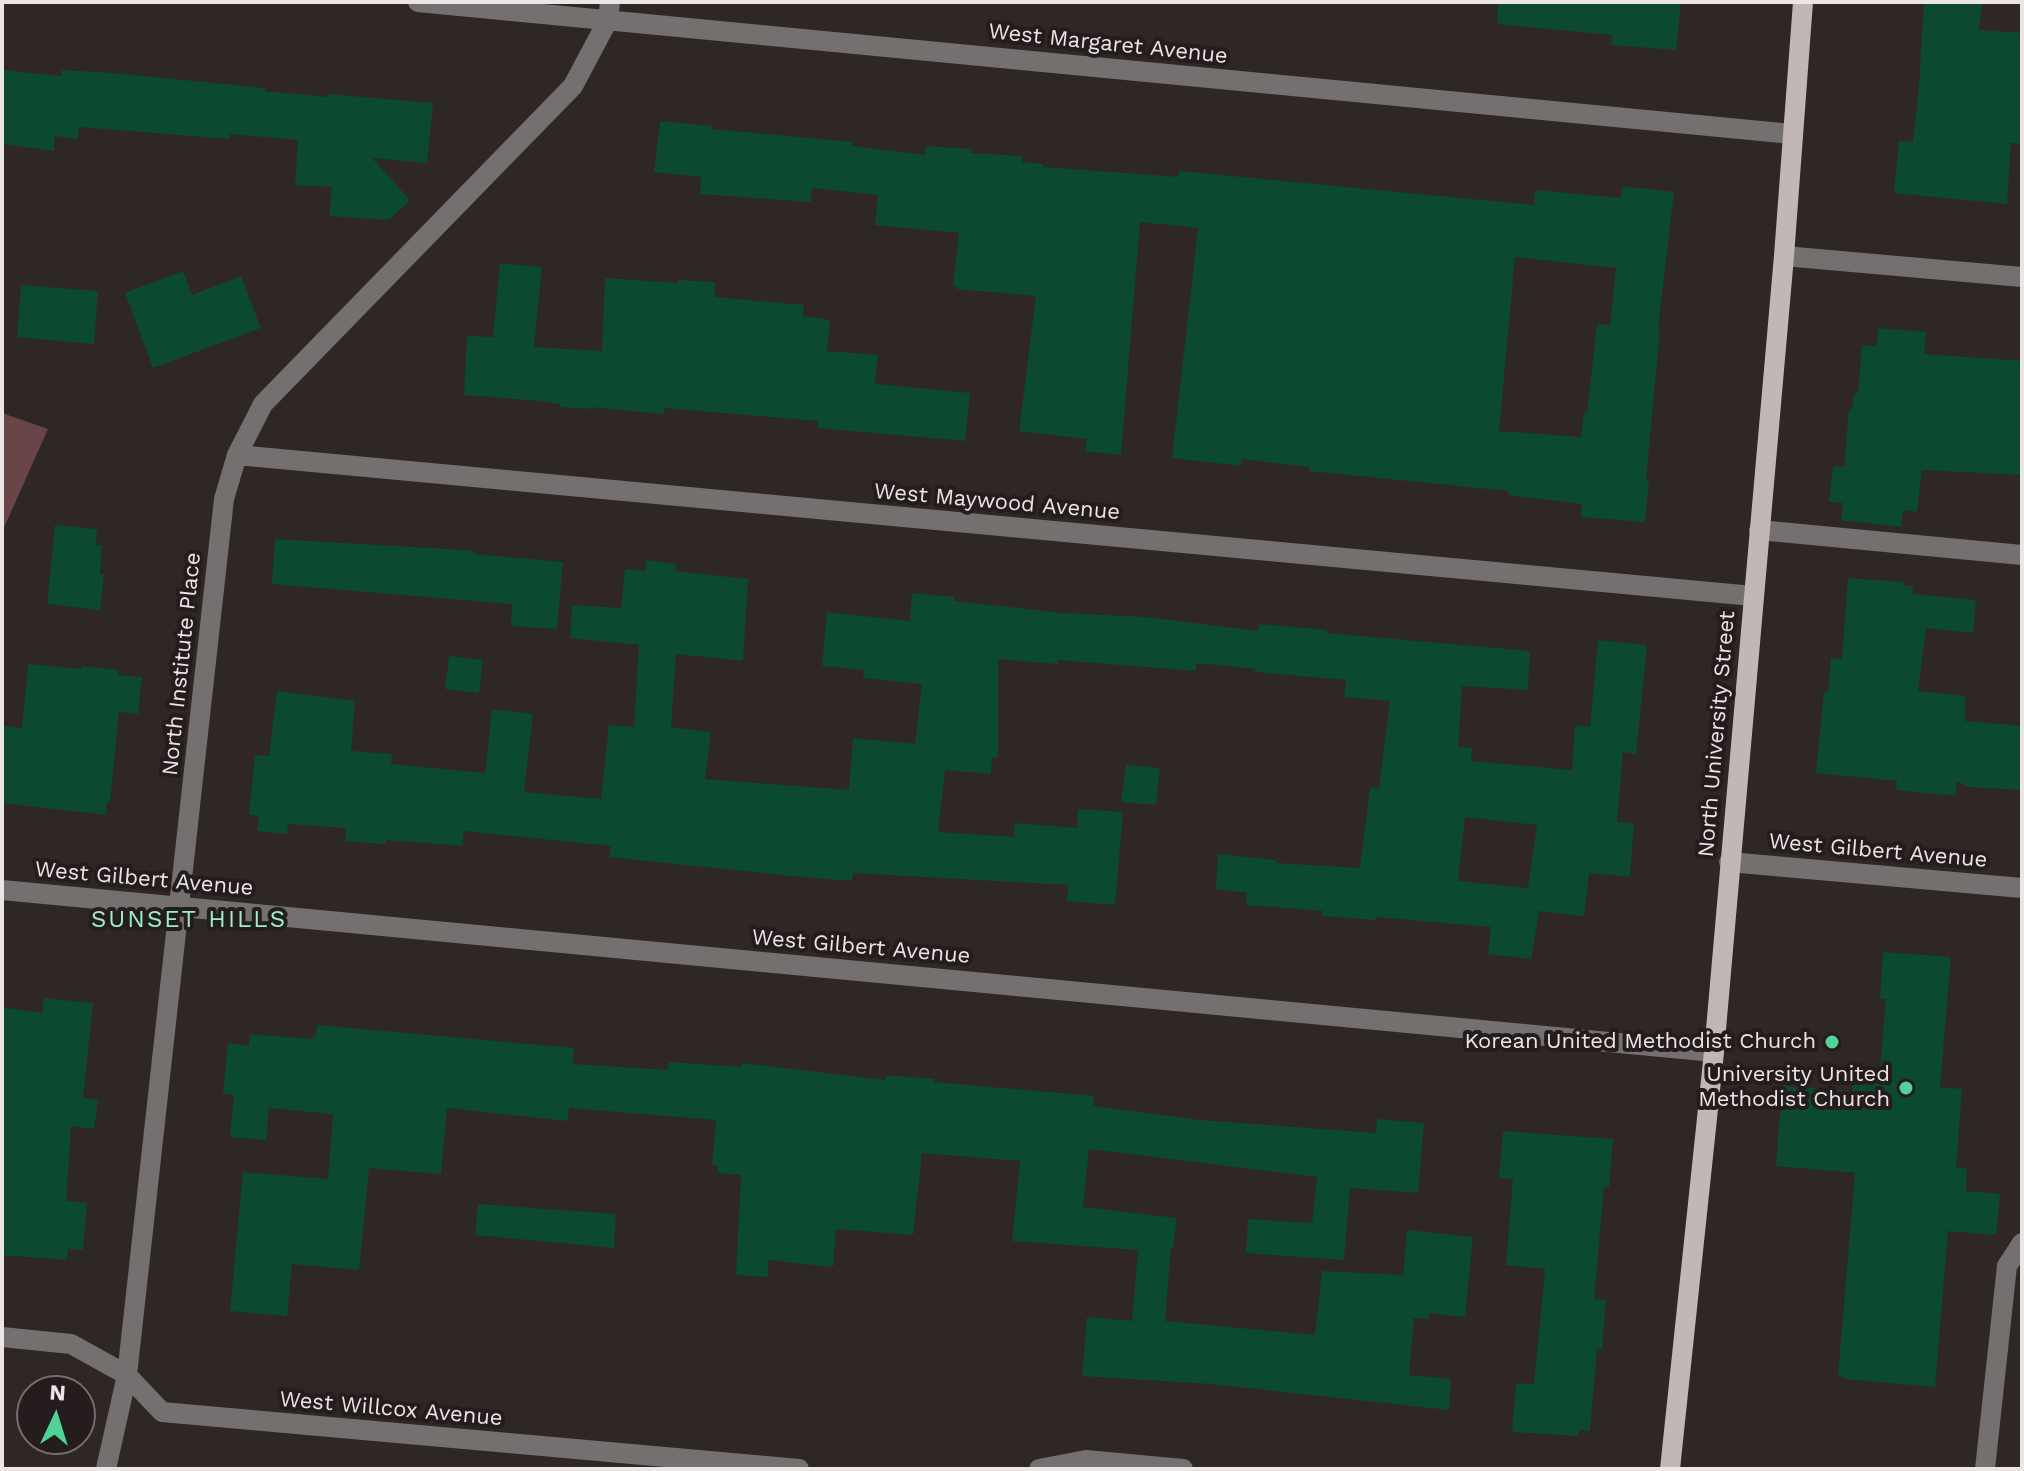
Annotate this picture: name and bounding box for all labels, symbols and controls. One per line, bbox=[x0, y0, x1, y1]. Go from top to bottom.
street label: West Margaret Avenue bbox=[987, 18, 1229, 70]
street label: West Maywood Avenue bbox=[873, 478, 1121, 526]
street label: North Institute Place bbox=[157, 551, 207, 777]
street label: North University Street bbox=[1693, 610, 1741, 858]
street label: West Gilbert Avenue bbox=[1768, 828, 1988, 874]
street label: West Gilbert Avenue bbox=[34, 856, 254, 902]
district label: SUNSET HILLS bbox=[91, 906, 287, 934]
street label: West Gilbert Avenue bbox=[751, 924, 971, 970]
place label: Korean United Methodist Church bbox=[1464, 1029, 1816, 1055]
marker: Korean United Methodist Church bbox=[1823, 1033, 1841, 1051]
place label: University United Methodist Church bbox=[1698, 1062, 1890, 1114]
marker: University United Methodist Church bbox=[1897, 1079, 1915, 1097]
north arrow bbox=[16, 1375, 96, 1455]
text: N bbox=[49, 1380, 67, 1406]
street label: West Willcox Avenue bbox=[278, 1386, 504, 1432]

